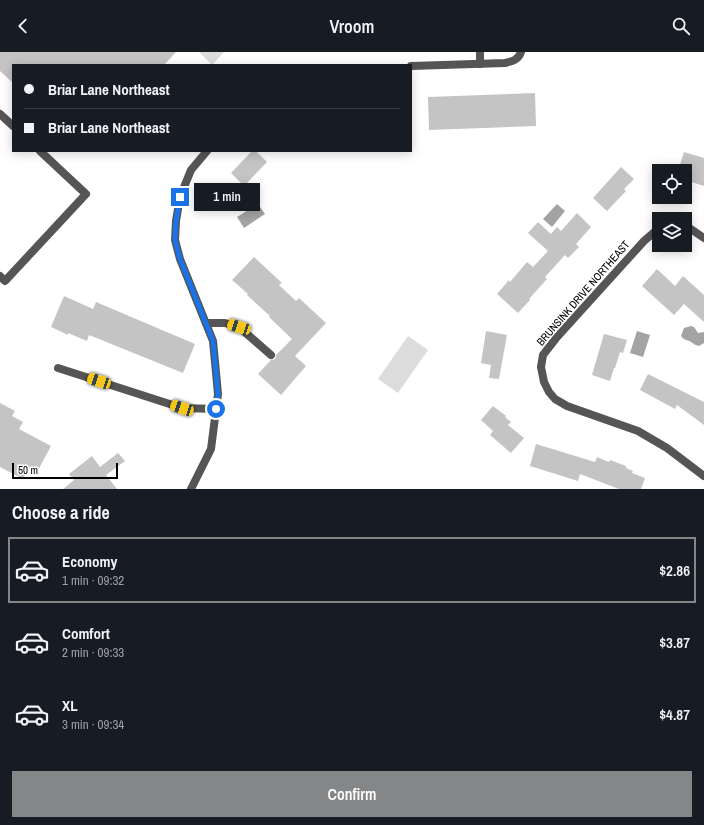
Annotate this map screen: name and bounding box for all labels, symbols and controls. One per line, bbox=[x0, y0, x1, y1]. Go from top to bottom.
text: Vroom bbox=[330, 14, 374, 39]
icon: back bbox=[12, 15, 34, 37]
icon: search bbox=[670, 15, 692, 37]
text: Briar Lane Northeast bbox=[48, 79, 170, 100]
text: Briar Lane Northeast bbox=[48, 117, 170, 138]
map controls bbox=[652, 164, 692, 252]
button: locate bbox=[652, 164, 692, 204]
callout: 1 min bbox=[194, 183, 260, 211]
route end bbox=[171, 188, 189, 206]
text: 1 min bbox=[213, 188, 241, 205]
button: layers bbox=[652, 212, 692, 252]
street label: BRUNSINK DRIVE NORTHEAST bbox=[534, 237, 633, 348]
car bbox=[226, 318, 252, 336]
car bbox=[86, 372, 112, 390]
car bbox=[169, 399, 195, 417]
route start bbox=[207, 400, 225, 418]
scale bar bbox=[12, 461, 118, 480]
text: 50 m bbox=[18, 463, 38, 477]
text: Choose a ride bbox=[12, 500, 110, 525]
text: Economy bbox=[62, 551, 117, 572]
icon: car bbox=[14, 552, 50, 588]
text: $2.86 bbox=[659, 560, 690, 581]
text: 1 min · 09:32 bbox=[62, 572, 124, 589]
text: Comfort bbox=[62, 623, 110, 644]
icon: car bbox=[14, 624, 50, 660]
text: $3.87 bbox=[659, 632, 690, 653]
text: 2 min · 09:33 bbox=[62, 644, 124, 661]
text: XL bbox=[62, 695, 78, 716]
icon: car bbox=[14, 696, 50, 732]
text: $4.87 bbox=[659, 704, 690, 725]
text: 3 min · 09:34 bbox=[62, 716, 124, 733]
button: Confirm bbox=[12, 771, 692, 817]

